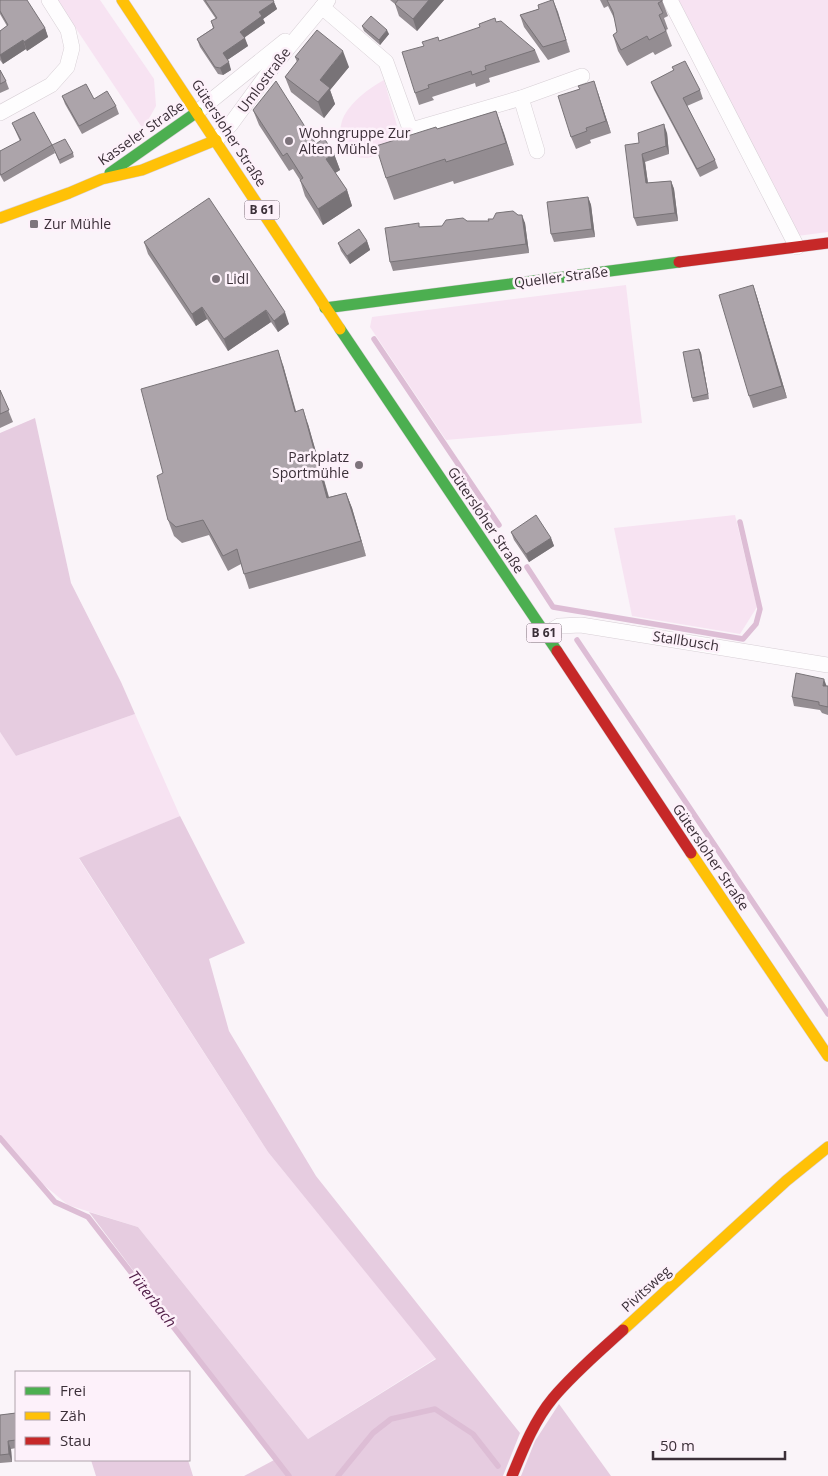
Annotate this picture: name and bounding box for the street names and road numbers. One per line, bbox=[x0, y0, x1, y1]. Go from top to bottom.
street label: Umlostraße bbox=[233, 43, 294, 116]
street label: Gütersloher Straße bbox=[188, 75, 271, 190]
street label: Kasseler Straße bbox=[94, 96, 188, 169]
road number: B 61 bbox=[244, 200, 280, 220]
street label: Queller Straße bbox=[513, 261, 609, 292]
street label: Gütersloher Straße bbox=[444, 463, 529, 577]
road number: B 61 bbox=[526, 624, 562, 642]
street label: Stallbusch bbox=[652, 626, 720, 655]
street label: Gütersloher Straße bbox=[669, 800, 754, 914]
street label: Pivitsweg bbox=[617, 1261, 675, 1316]

